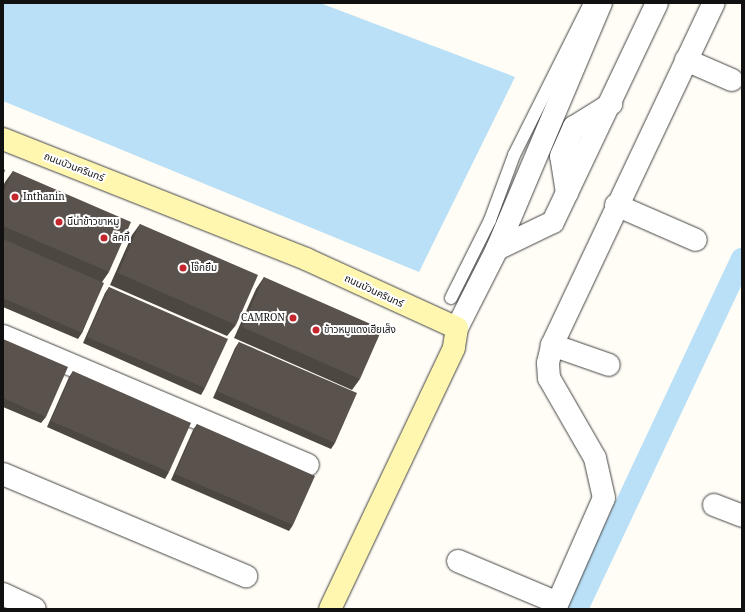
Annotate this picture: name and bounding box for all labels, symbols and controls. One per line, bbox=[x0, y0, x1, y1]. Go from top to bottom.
street label: ถนนบัวนครินทร์ bbox=[42, 150, 106, 184]
place label: Inthanin bbox=[23, 191, 65, 203]
marker: Inthanin bbox=[10, 192, 20, 202]
place label: นีน่าข้าวขาหมู bbox=[67, 216, 119, 228]
marker: นีน่าข้าวขาหมู bbox=[54, 217, 64, 227]
place label: ลัคกี้ bbox=[112, 232, 130, 244]
marker: ลัคกี้ bbox=[99, 233, 109, 243]
place label: โจ๊กยิ้ม bbox=[191, 262, 217, 274]
marker: โจ๊กยิ้ม bbox=[178, 263, 188, 273]
street label: ถนนบัวนครินทร์ bbox=[343, 272, 405, 310]
place label: CAMRON bbox=[241, 312, 285, 324]
marker: CAMRON bbox=[288, 313, 298, 323]
place label: ข้าวหมูแดงเฮียเส็ง bbox=[324, 324, 396, 336]
marker: ข้าวหมูแดงเฮียเส็ง bbox=[311, 325, 321, 335]

